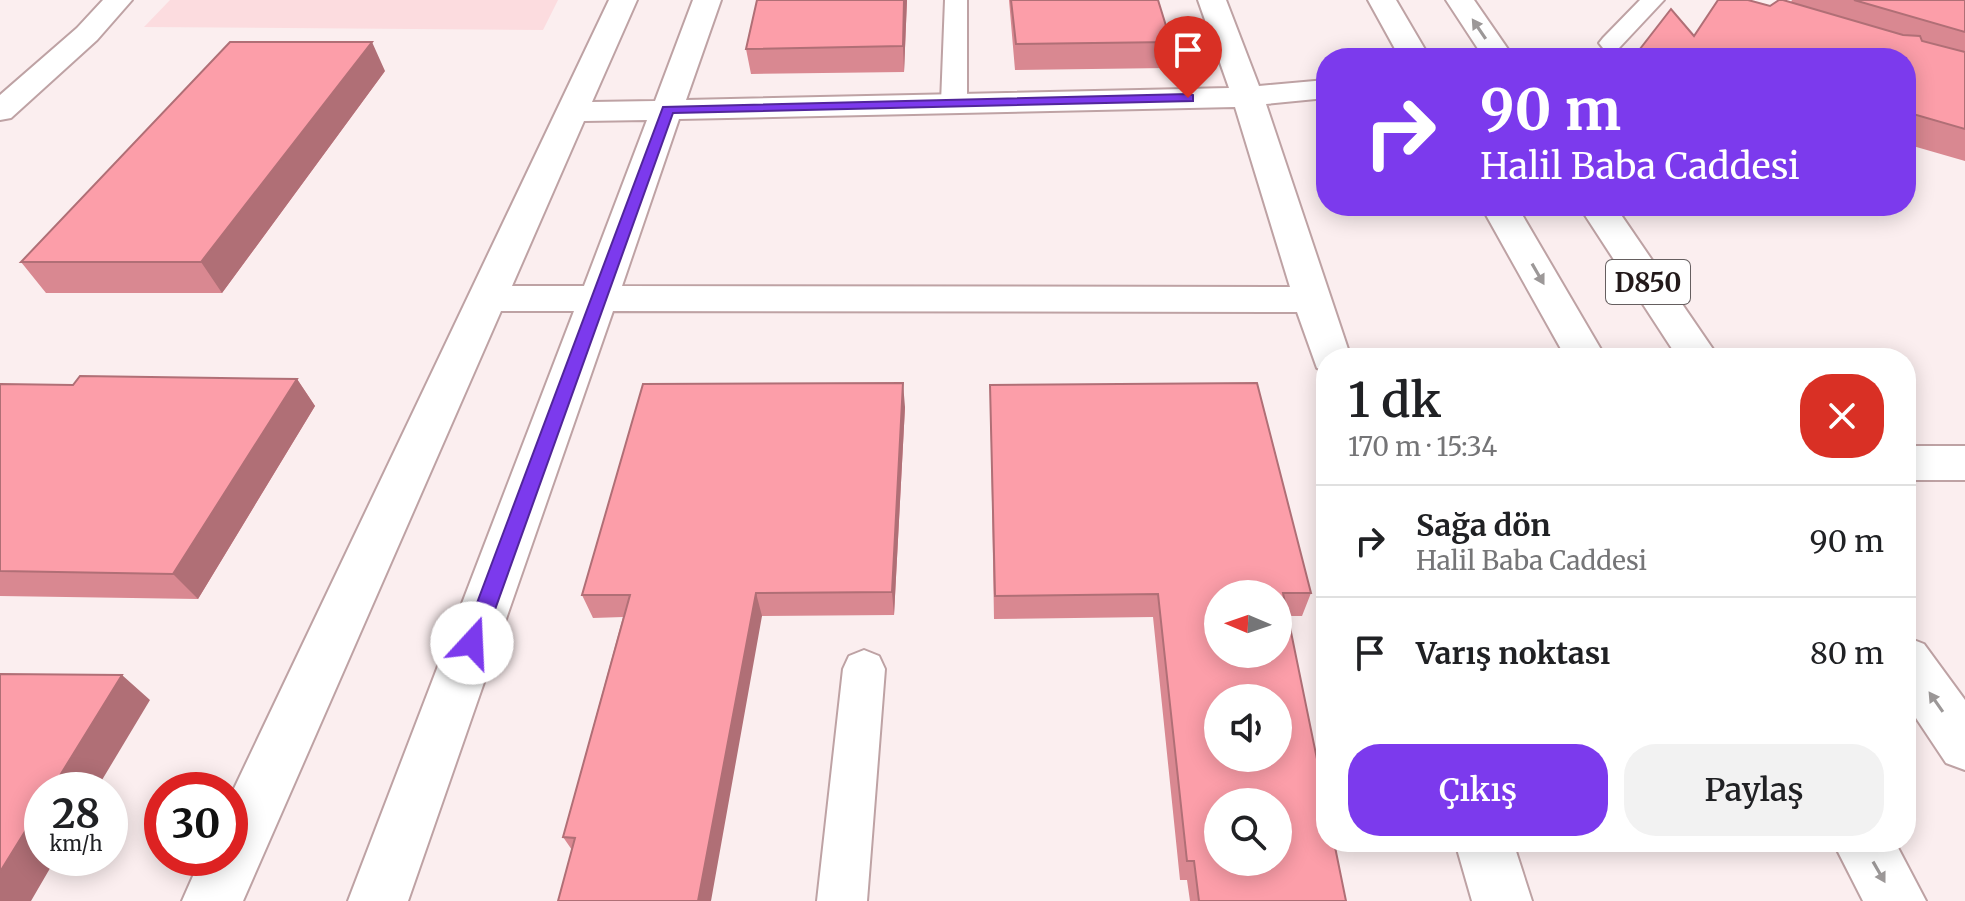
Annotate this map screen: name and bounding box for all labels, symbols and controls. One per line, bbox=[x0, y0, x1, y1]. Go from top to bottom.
pin bbox=[1154, 16, 1222, 98]
one-way arrow bbox=[1472, 18, 1487, 40]
icon: arrive bbox=[1166, 28, 1210, 72]
text: 90 m bbox=[1480, 75, 1621, 145]
icon: right bbox=[1348, 80, 1452, 184]
text: Halil Baba Caddesi bbox=[1480, 144, 1800, 189]
road number: D850 bbox=[1606, 260, 1690, 304]
one-way arrow bbox=[1531, 263, 1545, 285]
text: 1 dk bbox=[1348, 370, 1441, 430]
button: close bbox=[1800, 374, 1884, 458]
text: 170 m · 15:34 bbox=[1348, 430, 1497, 463]
text: Sağa dön bbox=[1416, 506, 1551, 544]
icon: right bbox=[1348, 519, 1392, 563]
text: 90 m bbox=[1810, 522, 1884, 560]
text: Halil Baba Caddesi bbox=[1416, 544, 1647, 577]
north arrow bbox=[1204, 580, 1292, 668]
map controls bbox=[1204, 580, 1292, 876]
position arrow bbox=[430, 601, 514, 685]
icon: arrive bbox=[1348, 631, 1392, 675]
text: Varış noktası bbox=[1416, 634, 1610, 672]
text: 80 m bbox=[1810, 634, 1884, 672]
button: sound bbox=[1204, 684, 1292, 772]
one-way arrow bbox=[1928, 692, 1944, 713]
button: Çıkış bbox=[1348, 744, 1608, 836]
button: Paylaş bbox=[1624, 744, 1884, 836]
speed limit sign: 30 bbox=[144, 772, 248, 876]
button: search bbox=[1204, 788, 1292, 876]
text: 28 bbox=[52, 789, 100, 839]
text: km/h bbox=[50, 831, 102, 856]
one-way arrow bbox=[1872, 860, 1886, 883]

